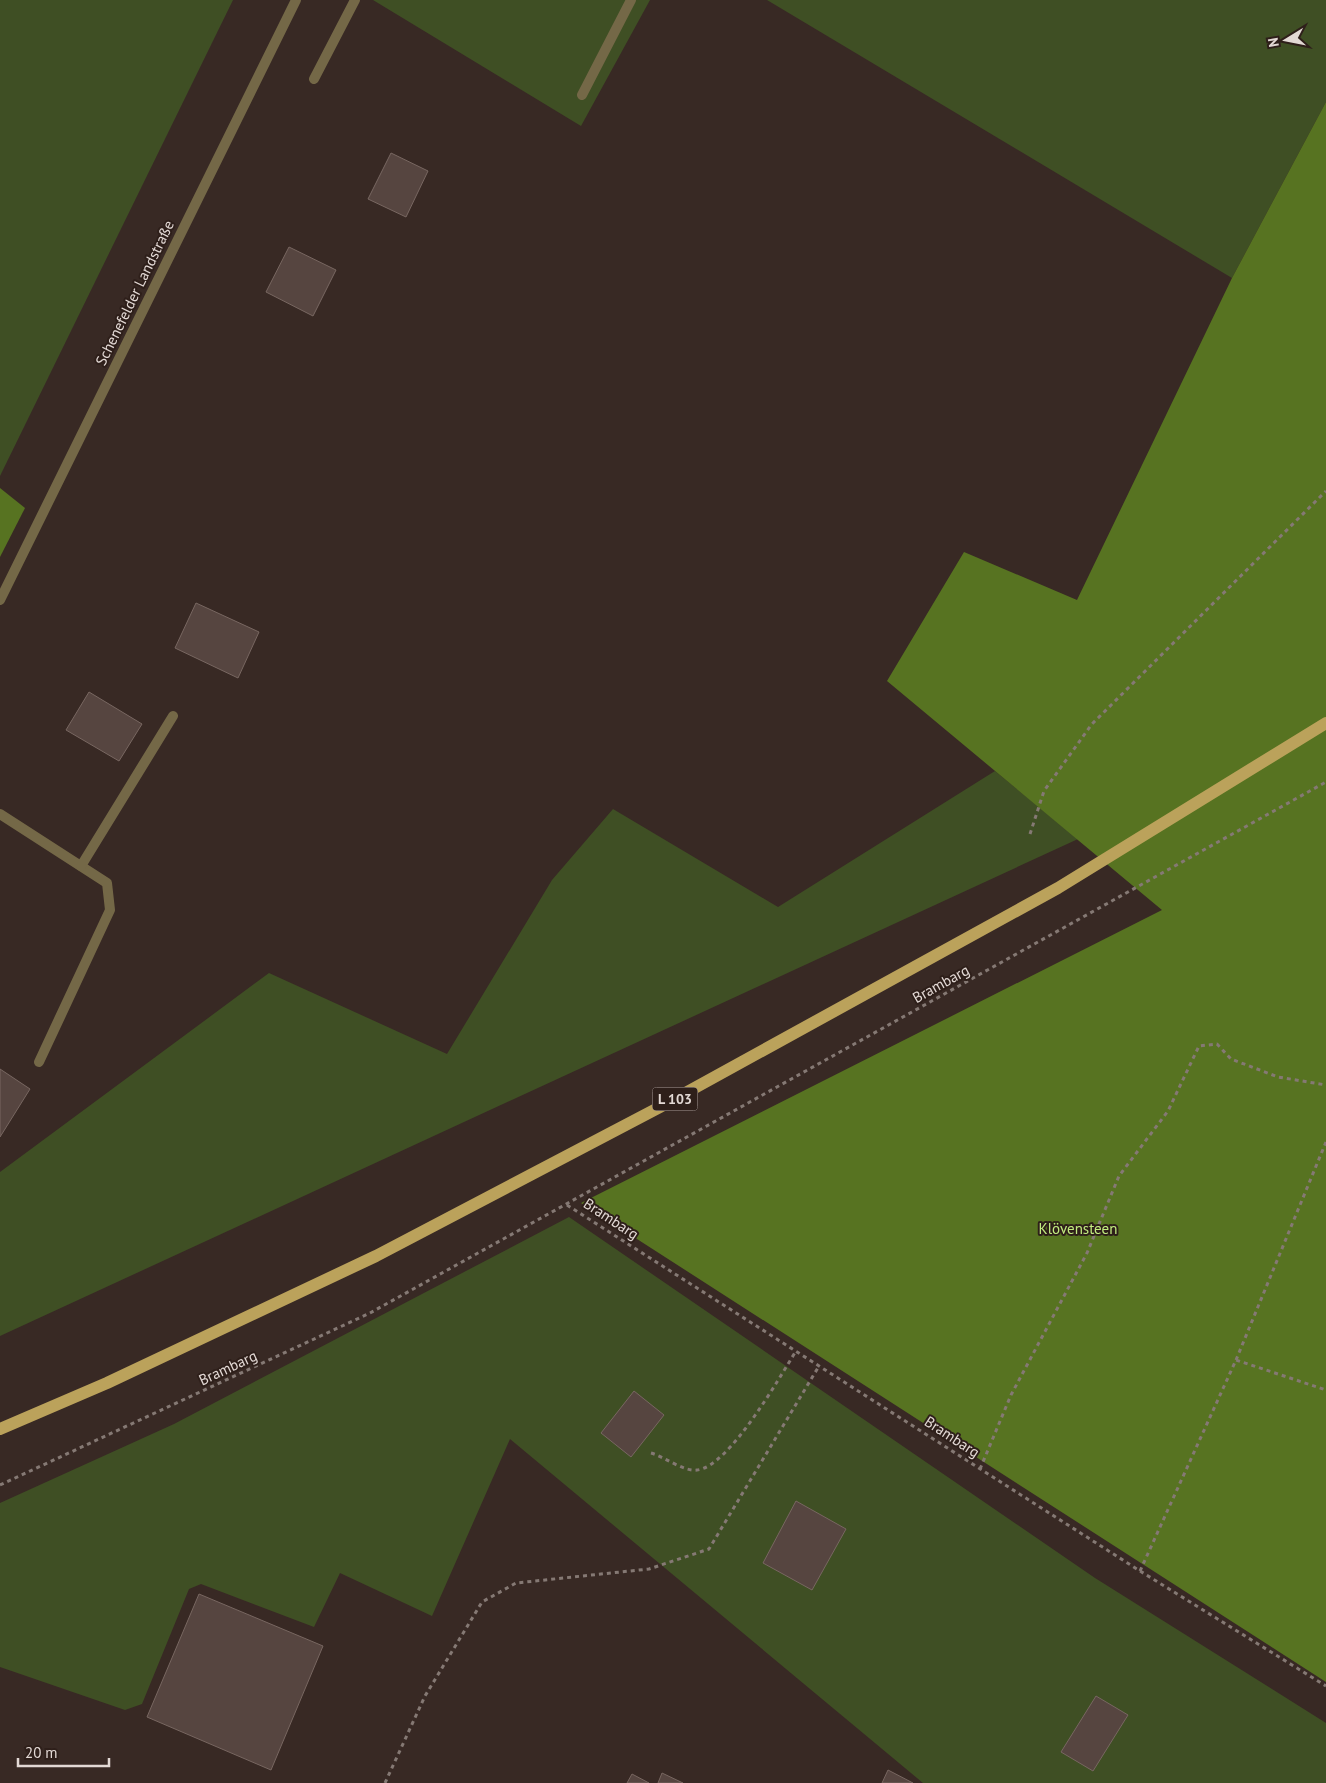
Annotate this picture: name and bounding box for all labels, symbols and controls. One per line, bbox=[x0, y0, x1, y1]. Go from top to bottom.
north arrow bbox=[1261, 15, 1311, 65]
text: N bbox=[1264, 36, 1283, 48]
street label: Schenefelder Landstraße bbox=[91, 217, 178, 369]
street label: Brambarg bbox=[909, 960, 973, 1007]
road number: L 103 bbox=[652, 1088, 698, 1110]
street label: Brambarg bbox=[580, 1194, 643, 1243]
park label: Klövensteen bbox=[1039, 1219, 1117, 1238]
street label: Brambarg bbox=[196, 1346, 260, 1389]
street label: Brambarg bbox=[921, 1412, 984, 1461]
scale bar bbox=[18, 1736, 109, 1768]
text: 20 m bbox=[25, 1743, 58, 1762]

